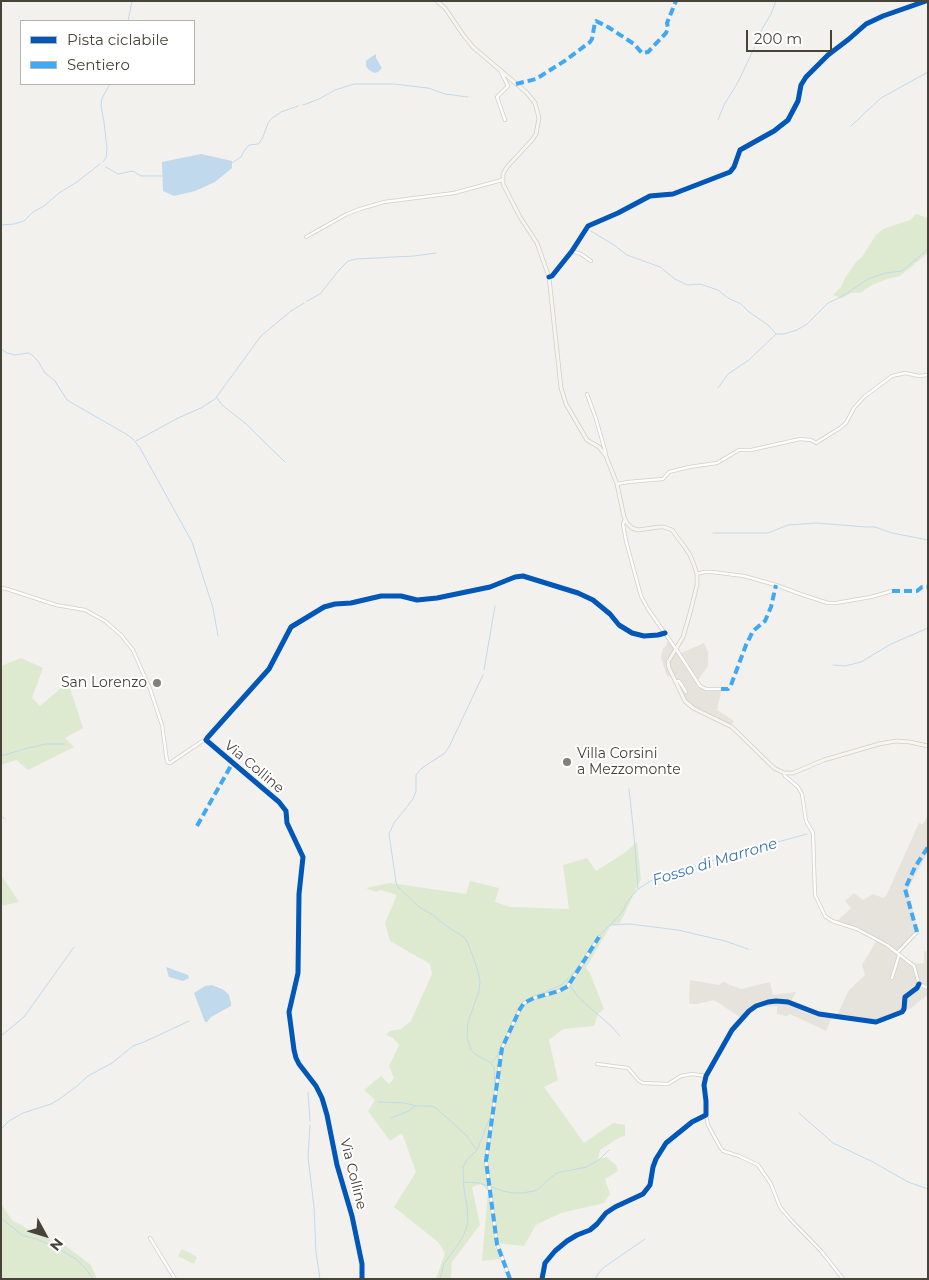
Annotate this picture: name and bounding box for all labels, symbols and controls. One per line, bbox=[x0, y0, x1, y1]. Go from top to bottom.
legend bbox=[20, 20, 195, 85]
scale bar bbox=[749, 20, 835, 52]
text: 200 m bbox=[754, 29, 802, 48]
text: Pista ciclabile bbox=[67, 30, 169, 49]
text: Sentiero bbox=[67, 55, 130, 74]
place label: San Lorenzo bbox=[61, 675, 147, 691]
marker: San Lorenzo bbox=[151, 677, 163, 689]
street label: Via Colline bbox=[221, 737, 287, 797]
place label: Villa Corsini a Mezzomonte bbox=[577, 746, 681, 779]
marker: Villa Corsini a Mezzomonte bbox=[561, 756, 573, 768]
water label: Fosso di Marrone bbox=[650, 834, 780, 890]
street label: Via Colline bbox=[336, 1137, 370, 1211]
north arrow bbox=[20, 1210, 70, 1260]
text: N bbox=[46, 1234, 67, 1254]

